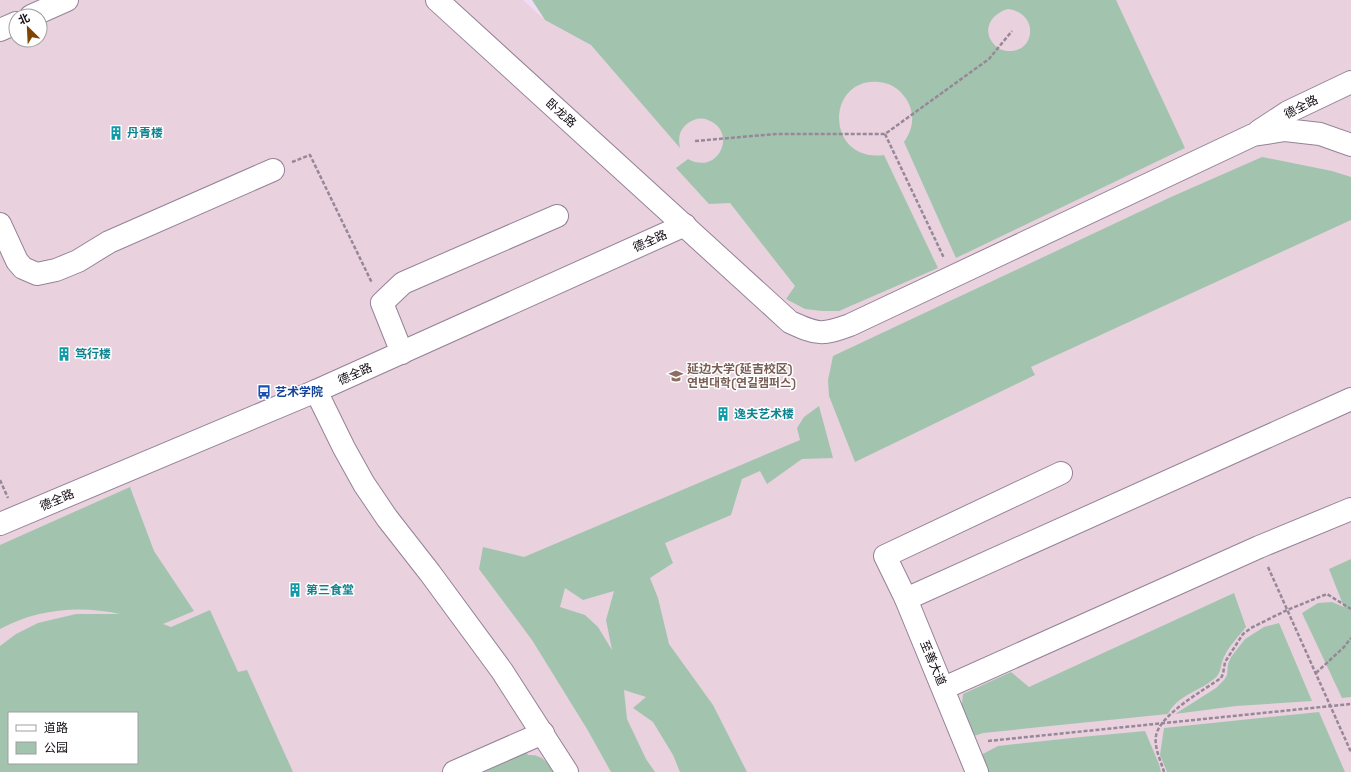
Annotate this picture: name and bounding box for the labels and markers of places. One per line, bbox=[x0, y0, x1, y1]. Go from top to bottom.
building icon: 丹青楼 bbox=[108, 125, 124, 141]
place label: 丹青楼 bbox=[127, 125, 163, 141]
building icon: 笃行楼 bbox=[56, 346, 72, 362]
place label: 笃行楼 bbox=[75, 346, 111, 362]
place label: 延边大学(延吉校区) 연변대학(연길캠퍼스) bbox=[687, 361, 796, 391]
school or university icon: 延边大学(延吉校区) 연변대학(연길캠퍼스) bbox=[668, 368, 684, 384]
bus stop icon: 艺术学院 bbox=[256, 384, 272, 400]
place label: 艺术学院 bbox=[275, 384, 323, 400]
building icon: 逸夫艺术楼 bbox=[715, 406, 731, 422]
place label: 逸夫艺术楼 bbox=[734, 406, 794, 422]
building icon: 第三食堂 bbox=[287, 582, 303, 598]
place label: 第三食堂 bbox=[306, 582, 354, 598]

